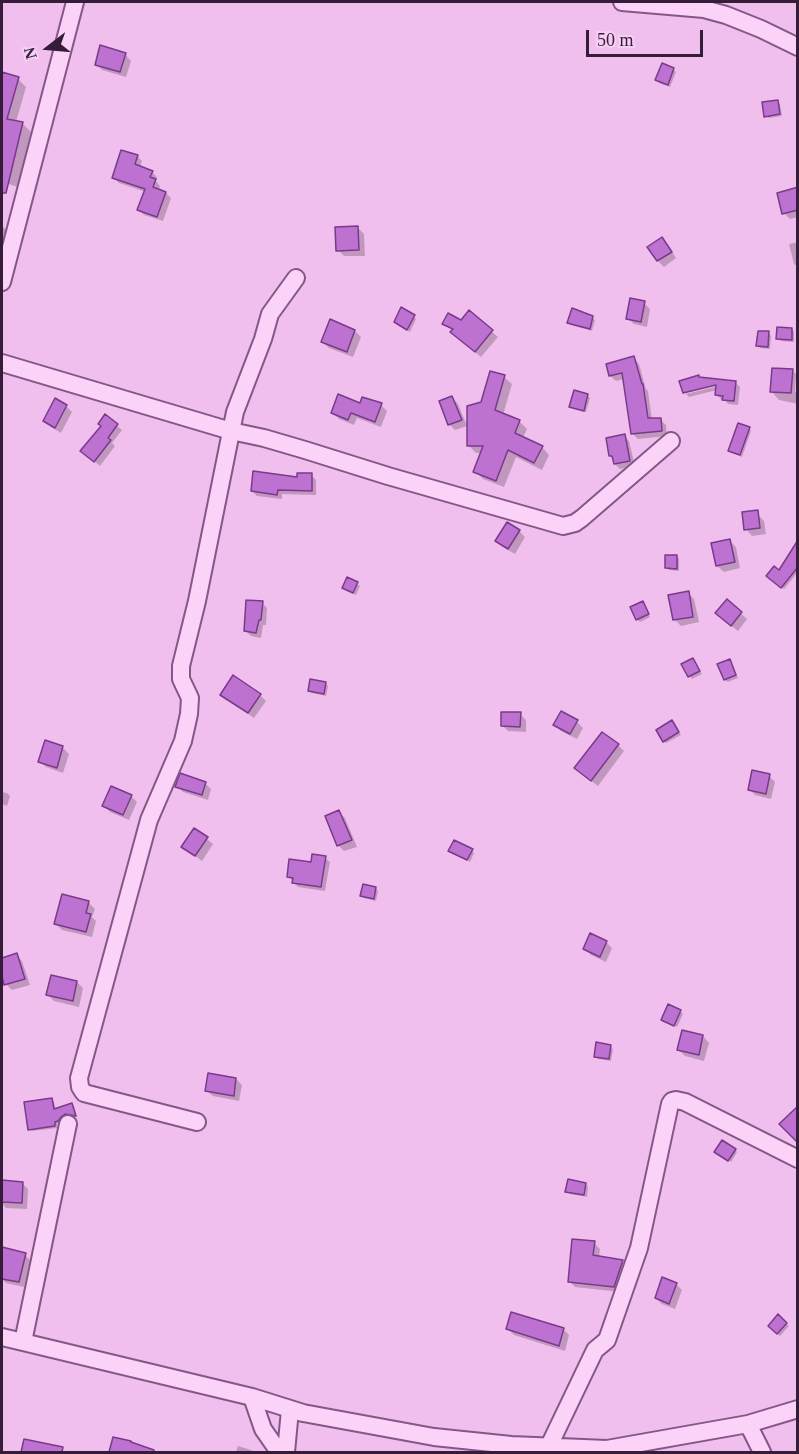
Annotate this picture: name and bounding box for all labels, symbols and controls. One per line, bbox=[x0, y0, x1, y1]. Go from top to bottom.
north arrow bbox=[18, 18, 78, 78]
scale bar bbox=[589, 18, 706, 56]
text: 50 m bbox=[597, 30, 634, 50]
text: N bbox=[20, 45, 40, 61]

